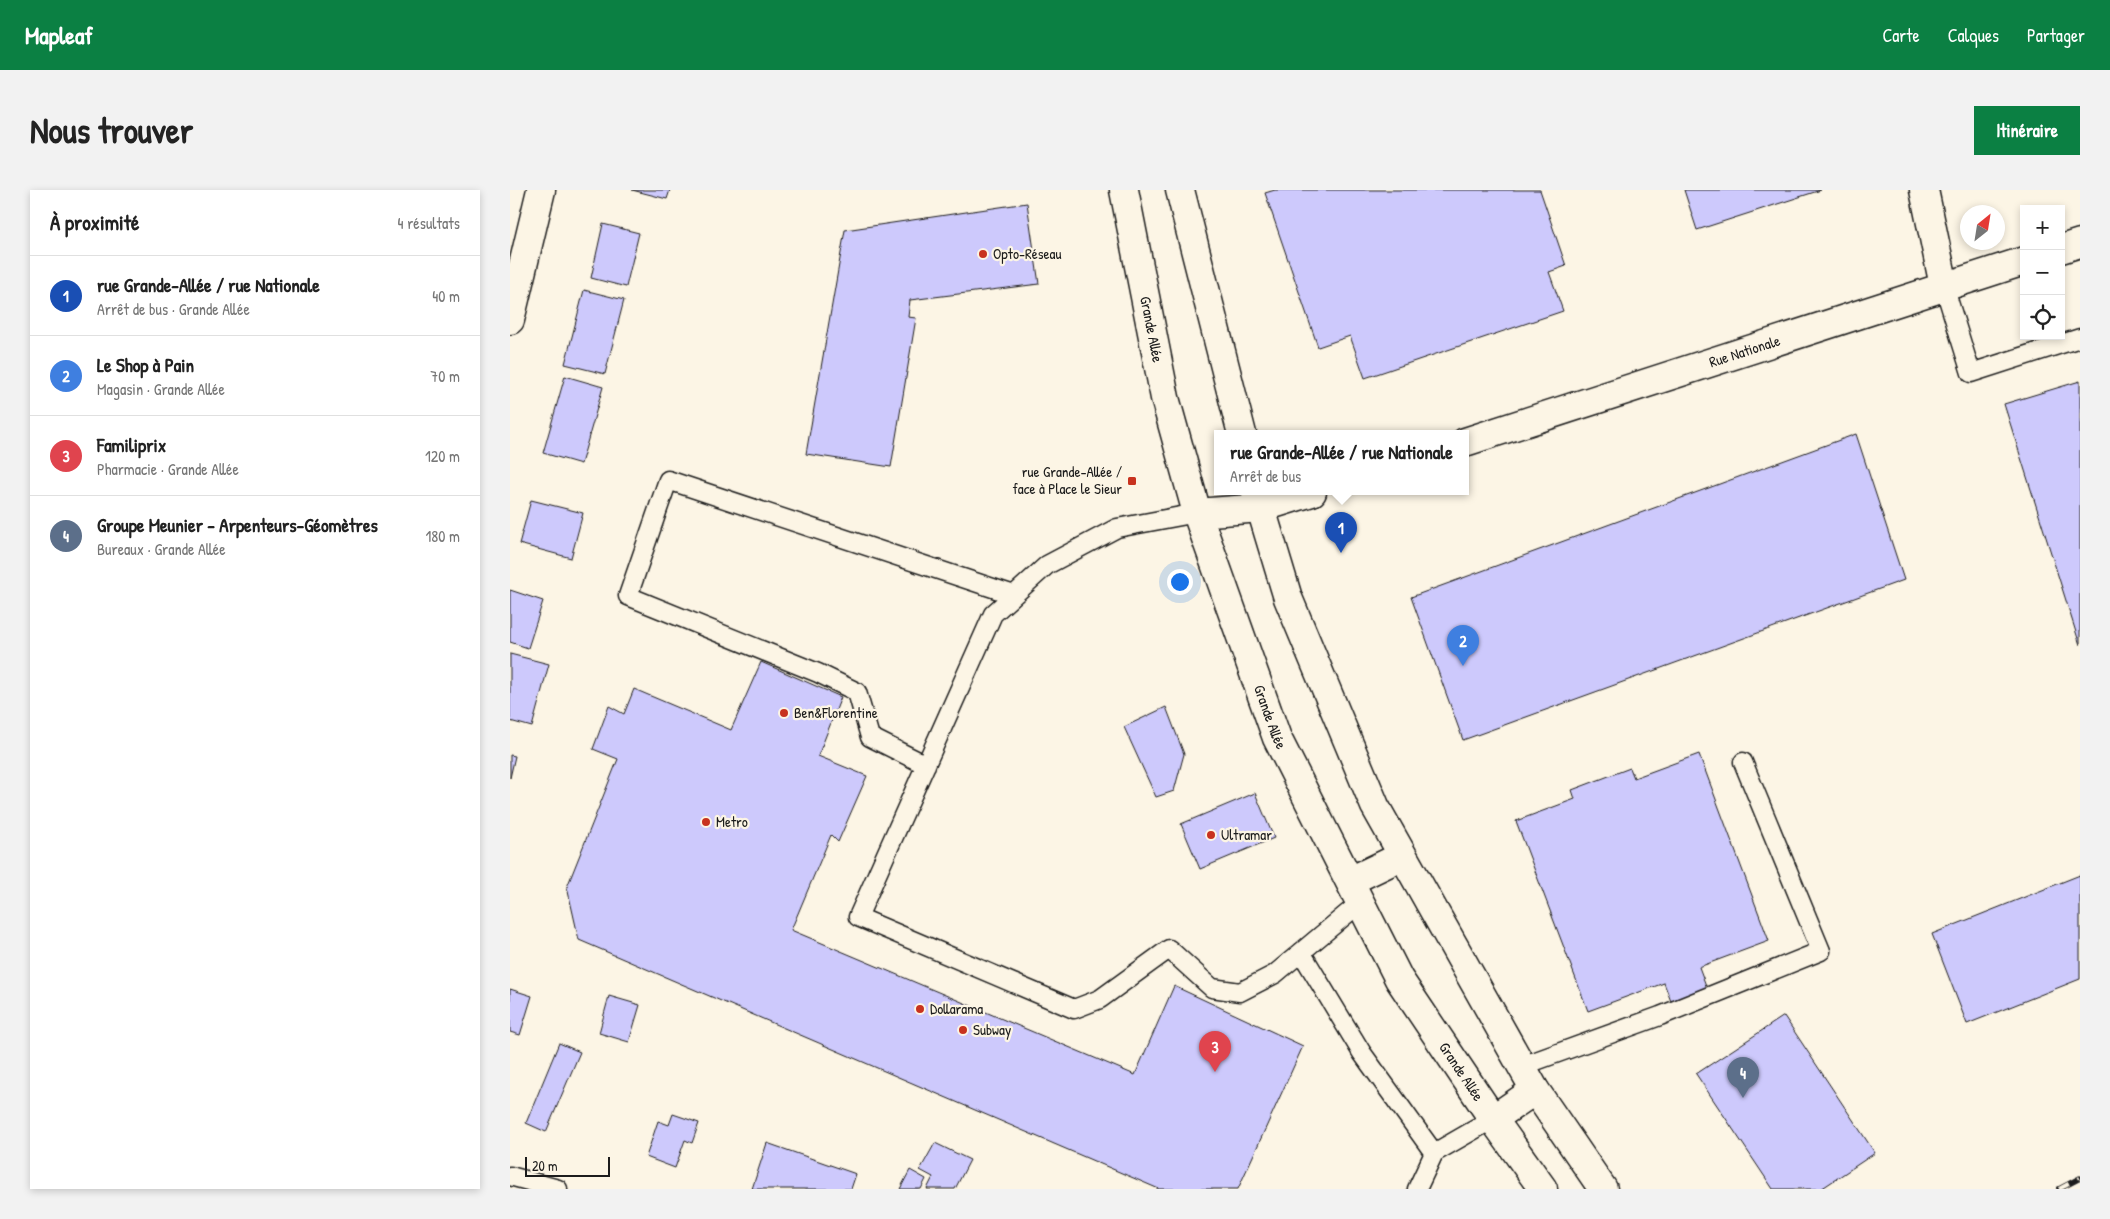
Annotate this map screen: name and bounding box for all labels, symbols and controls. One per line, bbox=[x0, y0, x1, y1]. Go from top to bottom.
text: Mapleaf bbox=[25, 19, 93, 51]
text: Carte bbox=[1882, 23, 1920, 48]
text: Calques bbox=[1948, 23, 1999, 48]
text: Partager bbox=[2027, 23, 2085, 48]
button: Itinéraire bbox=[1974, 106, 2080, 155]
text: Nous trouver bbox=[30, 107, 193, 154]
north arrow bbox=[1960, 205, 2005, 250]
map controls bbox=[2020, 205, 2065, 340]
button: + bbox=[2020, 205, 2065, 250]
text: À proximité bbox=[50, 208, 139, 237]
text: 4 résultats bbox=[398, 212, 460, 234]
place label: Opto-Réseau bbox=[993, 243, 1061, 264]
marker: Opto-Réseau bbox=[977, 248, 989, 260]
button: − bbox=[2020, 250, 2065, 295]
text: rue Grande-Allée / rue Nationale bbox=[97, 272, 320, 298]
text: 1 bbox=[63, 285, 69, 307]
text: 40 m bbox=[432, 285, 460, 307]
street label: Grande Allée bbox=[1135, 294, 1169, 364]
button: locate bbox=[2020, 295, 2065, 340]
text: Arrêt de bus · Grande Allée bbox=[97, 298, 250, 320]
street label: Rue Nationale bbox=[1706, 330, 1783, 372]
text: Le Shop à Pain bbox=[97, 352, 194, 378]
text: 2 bbox=[62, 365, 70, 387]
text: 70 m bbox=[430, 365, 460, 387]
text: Magasin · Grande Allée bbox=[97, 378, 225, 400]
popup bbox=[1214, 430, 1469, 495]
text: Familiprix bbox=[97, 432, 166, 458]
text: rue Grande-Allée / rue Nationale bbox=[1230, 439, 1453, 465]
text: 3 bbox=[62, 445, 70, 467]
text: 120 m bbox=[425, 445, 460, 467]
text: Pharmacie · Grande Allée bbox=[97, 458, 239, 480]
place label: rue Grande-Allée / face à Place le Sieur bbox=[1012, 461, 1122, 499]
text: Arrêt de bus bbox=[1230, 465, 1301, 487]
marker: rue Grande-Allée / face à Place le Sieur bbox=[1126, 475, 1138, 487]
text: Groupe Meunier - Arpenteurs-Géomètres bbox=[97, 512, 378, 538]
pin: 1 bbox=[1325, 512, 1357, 553]
text: 4 bbox=[63, 525, 69, 547]
text: 180 m bbox=[426, 525, 460, 547]
text: Bureaux · Grande Allée bbox=[97, 538, 226, 560]
your location bbox=[1167, 569, 1193, 595]
pin: 2 bbox=[1447, 625, 1479, 666]
street label: Grande Allée bbox=[1249, 682, 1292, 753]
place label: Ben&Florentine bbox=[794, 702, 878, 723]
marker: Ben&Florentine bbox=[778, 707, 790, 719]
place label: Metro bbox=[716, 811, 748, 832]
marker: Metro bbox=[700, 816, 712, 828]
place label: Ultramar bbox=[1221, 824, 1272, 845]
marker: Ultramar bbox=[1205, 829, 1217, 841]
place label: Dollarama bbox=[930, 998, 983, 1019]
marker: Dollarama bbox=[914, 1003, 926, 1015]
place label: Subway bbox=[973, 1019, 1011, 1040]
marker: Subway bbox=[957, 1024, 969, 1036]
pin: 3 bbox=[1199, 1031, 1231, 1072]
street label: Grande Allée bbox=[1434, 1038, 1489, 1105]
pin: 4 bbox=[1727, 1057, 1759, 1098]
scale bar bbox=[525, 1154, 610, 1177]
text: 20 m bbox=[532, 1156, 558, 1175]

